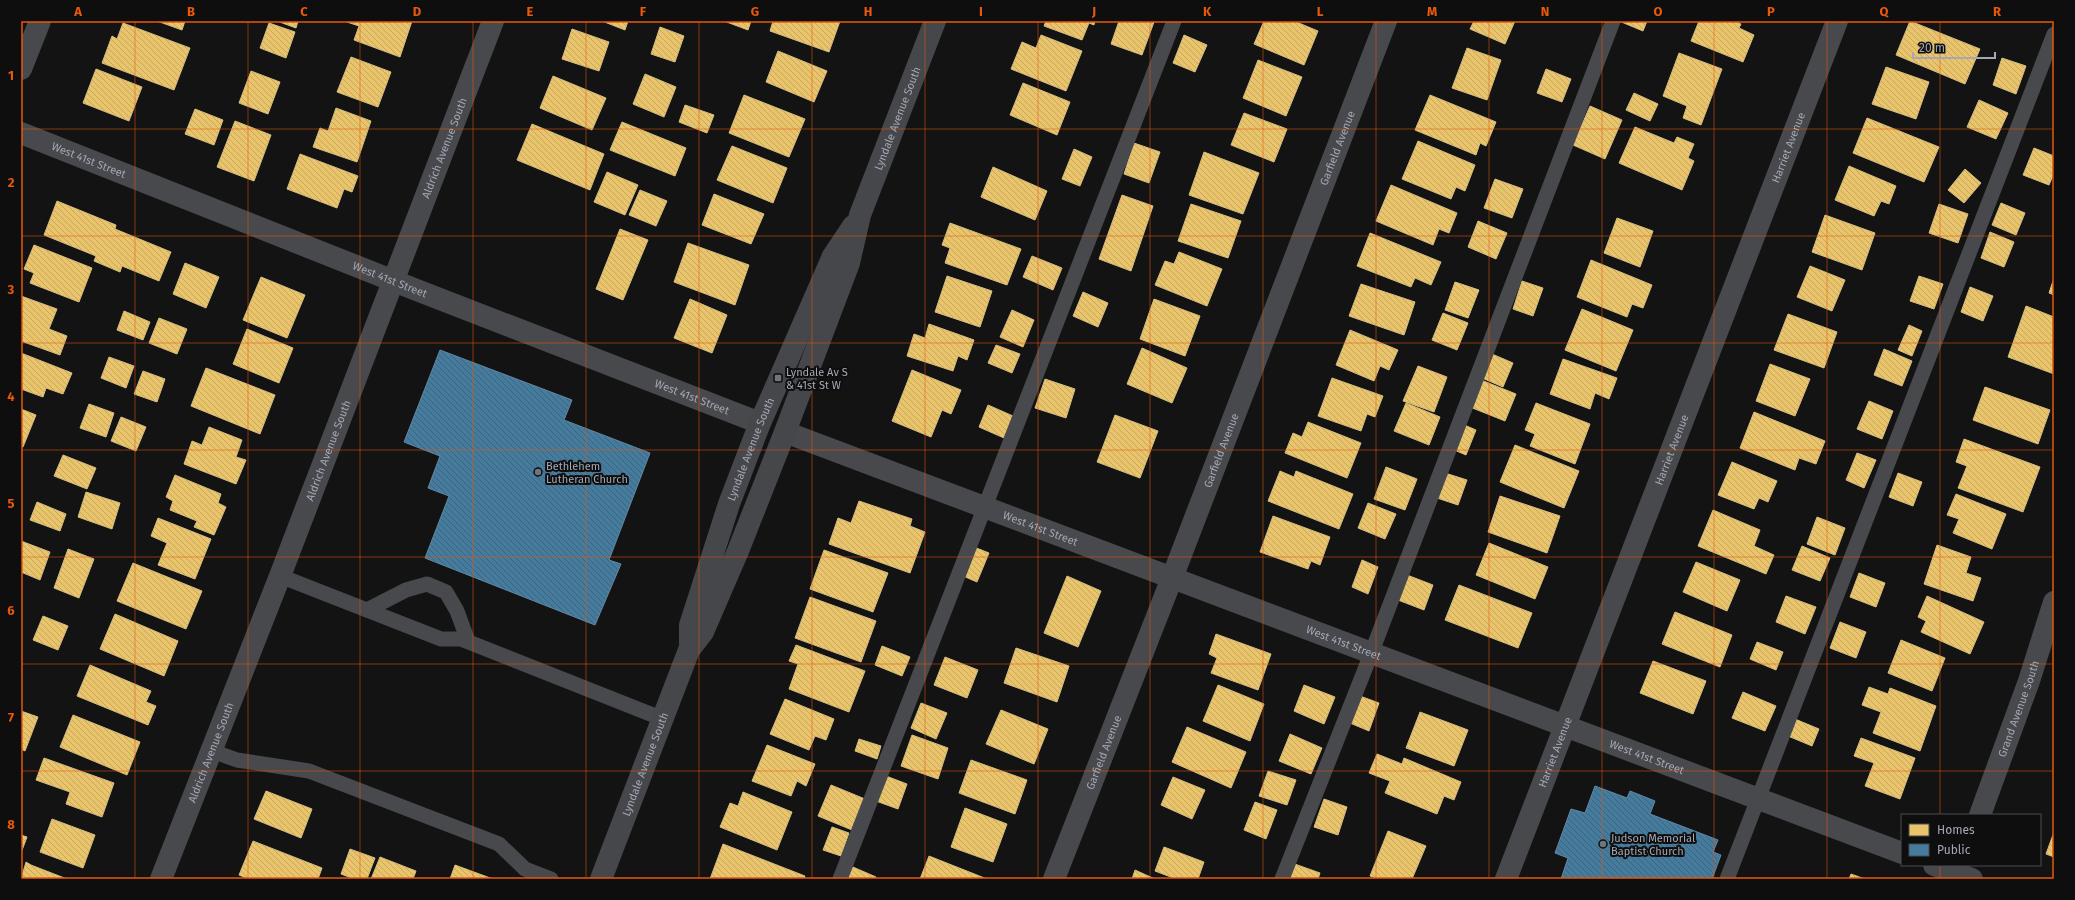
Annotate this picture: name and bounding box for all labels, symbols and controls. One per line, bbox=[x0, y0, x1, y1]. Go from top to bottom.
text: A bbox=[73, 4, 82, 19]
text: B bbox=[187, 4, 195, 19]
text: C bbox=[300, 4, 308, 19]
text: D bbox=[413, 4, 422, 19]
text: E bbox=[527, 4, 534, 19]
text: F bbox=[640, 4, 647, 19]
text: G bbox=[751, 4, 759, 19]
text: H bbox=[864, 4, 872, 19]
text: I bbox=[979, 4, 983, 19]
text: J bbox=[1091, 4, 1096, 19]
text: K bbox=[1203, 4, 1212, 19]
text: L bbox=[1317, 4, 1324, 19]
text: M bbox=[1427, 4, 1437, 19]
text: N bbox=[1541, 4, 1549, 19]
text: O bbox=[1654, 4, 1663, 19]
text: P bbox=[1767, 4, 1775, 19]
text: Q bbox=[1880, 4, 1890, 19]
text: R bbox=[1993, 4, 2002, 19]
scale bar bbox=[1913, 34, 1995, 60]
text: 20 m bbox=[1919, 41, 1945, 55]
street label: Lyndale Avenue South bbox=[872, 65, 924, 172]
text: 1 bbox=[8, 68, 14, 83]
street label: Aldrich Avenue South bbox=[420, 96, 470, 200]
street label: Garfield Avenue bbox=[1318, 109, 1358, 187]
street label: Harriet Avenue bbox=[1769, 111, 1808, 185]
street label: West 41st Street bbox=[50, 140, 128, 181]
text: 2 bbox=[8, 175, 15, 190]
street label: West 41st Street bbox=[351, 259, 429, 300]
text: 3 bbox=[7, 282, 15, 297]
place label: Lyndale Av S & 41st St W bbox=[786, 366, 848, 392]
marker: Lyndale Av S & 41st St W bbox=[773, 373, 783, 383]
street label: West 41st Street bbox=[653, 377, 731, 417]
text: 4 bbox=[7, 389, 15, 404]
street label: Lyndale Avenue South bbox=[725, 396, 777, 503]
street label: Aldrich Avenue South bbox=[303, 398, 354, 503]
street label: Garfield Avenue bbox=[1201, 411, 1242, 490]
street label: Harriet Avenue bbox=[1653, 413, 1692, 487]
place label: Bethlehem Lutheran Church bbox=[546, 460, 628, 486]
marker: Bethlehem Lutheran Church bbox=[533, 467, 543, 477]
text: 5 bbox=[8, 496, 15, 511]
street label: West 41st Street bbox=[1001, 509, 1080, 549]
text: 6 bbox=[7, 603, 15, 618]
street label: West 41st Street bbox=[1304, 623, 1383, 663]
street label: Grand Avenue South bbox=[1996, 659, 2042, 759]
street label: Aldrich Avenue South bbox=[186, 701, 237, 805]
text: 7 bbox=[8, 710, 14, 725]
street label: Lyndale Avenue South bbox=[620, 711, 671, 818]
street label: Garfield Avenue bbox=[1084, 714, 1125, 792]
street label: Harriet Avenue bbox=[1536, 715, 1575, 789]
street label: West 41st Street bbox=[1607, 737, 1686, 777]
legend bbox=[1901, 814, 2041, 866]
text: 8 bbox=[7, 817, 15, 832]
text: Homes bbox=[1937, 823, 1975, 837]
place label: Judson Memorial Baptist Church bbox=[1611, 832, 1695, 858]
marker: Judson Memorial Baptist Church bbox=[1598, 839, 1608, 849]
text: Public bbox=[1937, 843, 1971, 857]

